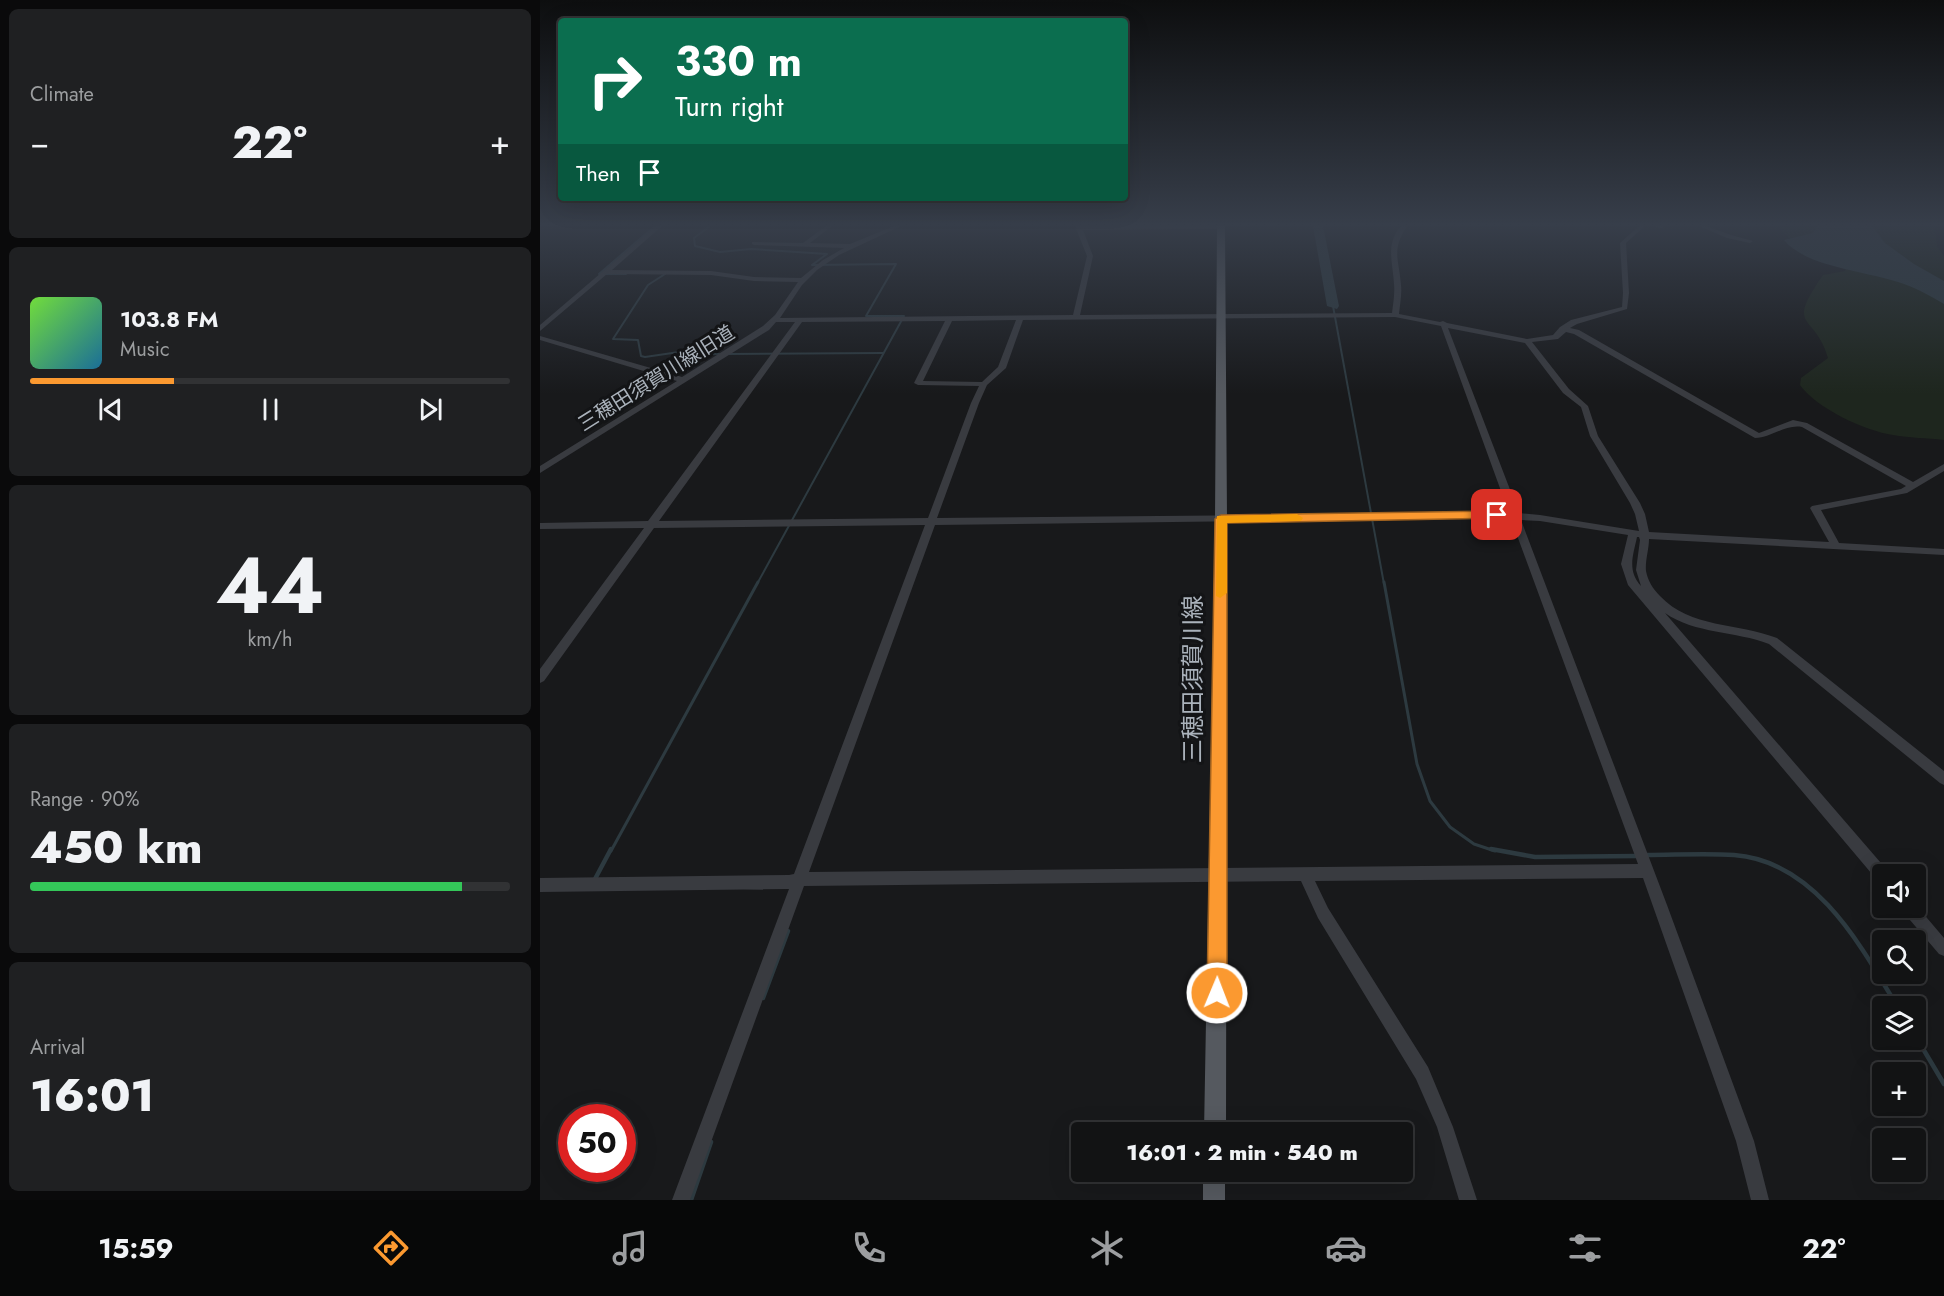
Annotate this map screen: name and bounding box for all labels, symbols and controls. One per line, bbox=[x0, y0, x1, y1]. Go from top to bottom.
text: 330 m bbox=[675, 31, 802, 92]
icon: right bbox=[576, 42, 654, 120]
text: Climate bbox=[30, 80, 94, 109]
text: Turn right bbox=[675, 87, 783, 126]
text: 22° bbox=[232, 110, 307, 175]
text: − bbox=[30, 119, 49, 166]
text: + bbox=[490, 119, 510, 166]
icon: arrive bbox=[633, 156, 666, 189]
text: Then bbox=[576, 157, 621, 189]
text: 103.8 FM bbox=[120, 303, 218, 335]
street label: 三穂田須賀川線旧道 bbox=[572, 318, 740, 438]
text: Music bbox=[120, 335, 170, 364]
icon: previous bbox=[94, 393, 127, 426]
icon: pause bbox=[254, 393, 287, 426]
icon: next bbox=[414, 393, 447, 426]
pin bbox=[1471, 489, 1522, 540]
icon: arrive bbox=[1480, 498, 1513, 531]
text: 44 bbox=[216, 530, 324, 642]
street label: 三穂田須賀川線 bbox=[1175, 595, 1210, 763]
text: km/h bbox=[247, 625, 293, 654]
text: Range · 90% bbox=[30, 785, 140, 814]
text: 450 km bbox=[30, 815, 202, 880]
map controls bbox=[1872, 864, 1926, 1182]
button: sound bbox=[1872, 864, 1926, 918]
button: search bbox=[1872, 930, 1926, 984]
position arrow bbox=[1185, 961, 1249, 1025]
button: layers bbox=[1872, 996, 1926, 1050]
text: Arrival bbox=[30, 1033, 85, 1062]
button: + bbox=[1872, 1062, 1926, 1116]
text: 16:01 bbox=[30, 1063, 154, 1128]
speed limit sign: 50 bbox=[558, 1104, 636, 1182]
button: − bbox=[1872, 1128, 1926, 1182]
text: 16:01 · 2 min · 540 m bbox=[1126, 1136, 1358, 1168]
icon: directions bbox=[370, 1227, 412, 1269]
icon: music bbox=[609, 1227, 651, 1269]
icon: phone bbox=[848, 1227, 890, 1269]
icon: climate bbox=[1086, 1227, 1128, 1269]
icon: car bbox=[1325, 1227, 1367, 1269]
icon: filters bbox=[1564, 1227, 1606, 1269]
text: 15:59 bbox=[98, 1229, 174, 1268]
text: 22° bbox=[1802, 1229, 1846, 1268]

